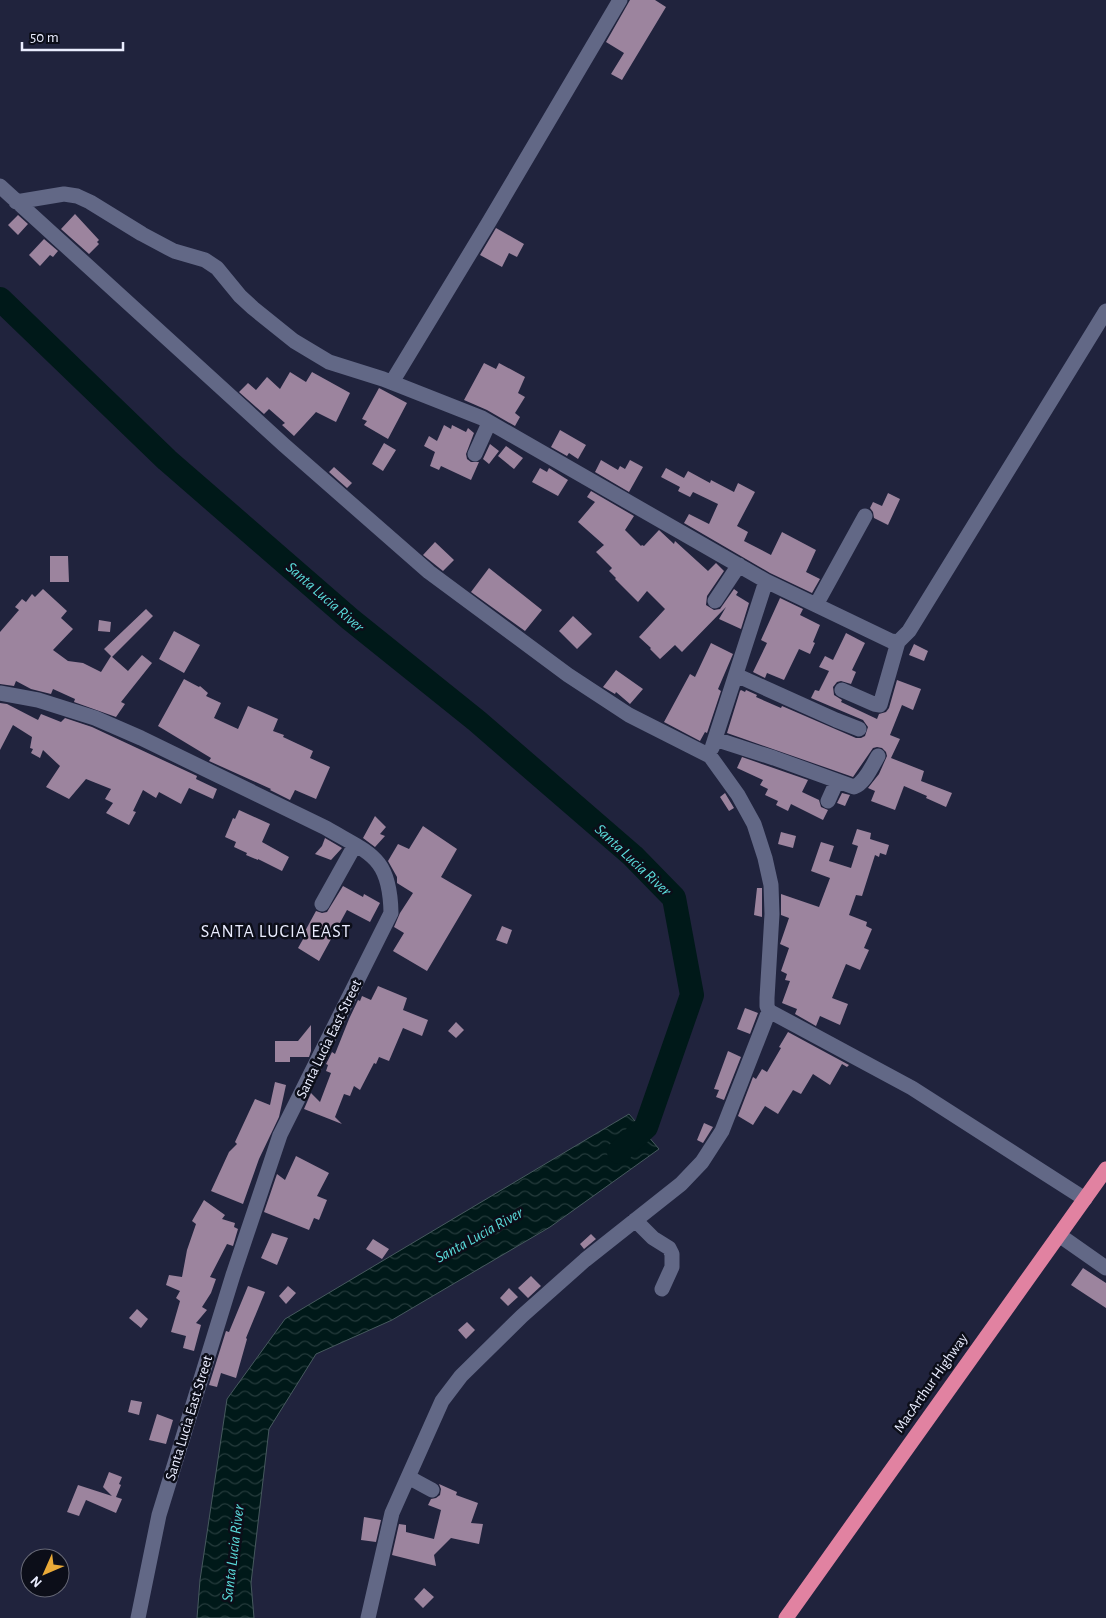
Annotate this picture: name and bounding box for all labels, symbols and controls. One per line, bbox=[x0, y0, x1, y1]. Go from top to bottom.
scale bar bbox=[22, 20, 124, 52]
text: 50 m bbox=[30, 30, 59, 45]
water label: Santa Lucia River bbox=[283, 559, 368, 636]
water label: Santa Lucia River bbox=[592, 821, 675, 900]
district label: SANTA LUCIA EAST bbox=[201, 923, 351, 941]
street label: Santa Lucia East Street bbox=[294, 977, 364, 1101]
water label: Santa Lucia River bbox=[432, 1204, 526, 1266]
street label: MacArthur Highway bbox=[891, 1330, 971, 1435]
street label: Santa Lucia East Street bbox=[163, 1353, 215, 1482]
water label: Santa Lucia River bbox=[219, 1503, 247, 1602]
north arrow bbox=[20, 1548, 70, 1598]
text: N bbox=[28, 1573, 45, 1590]

